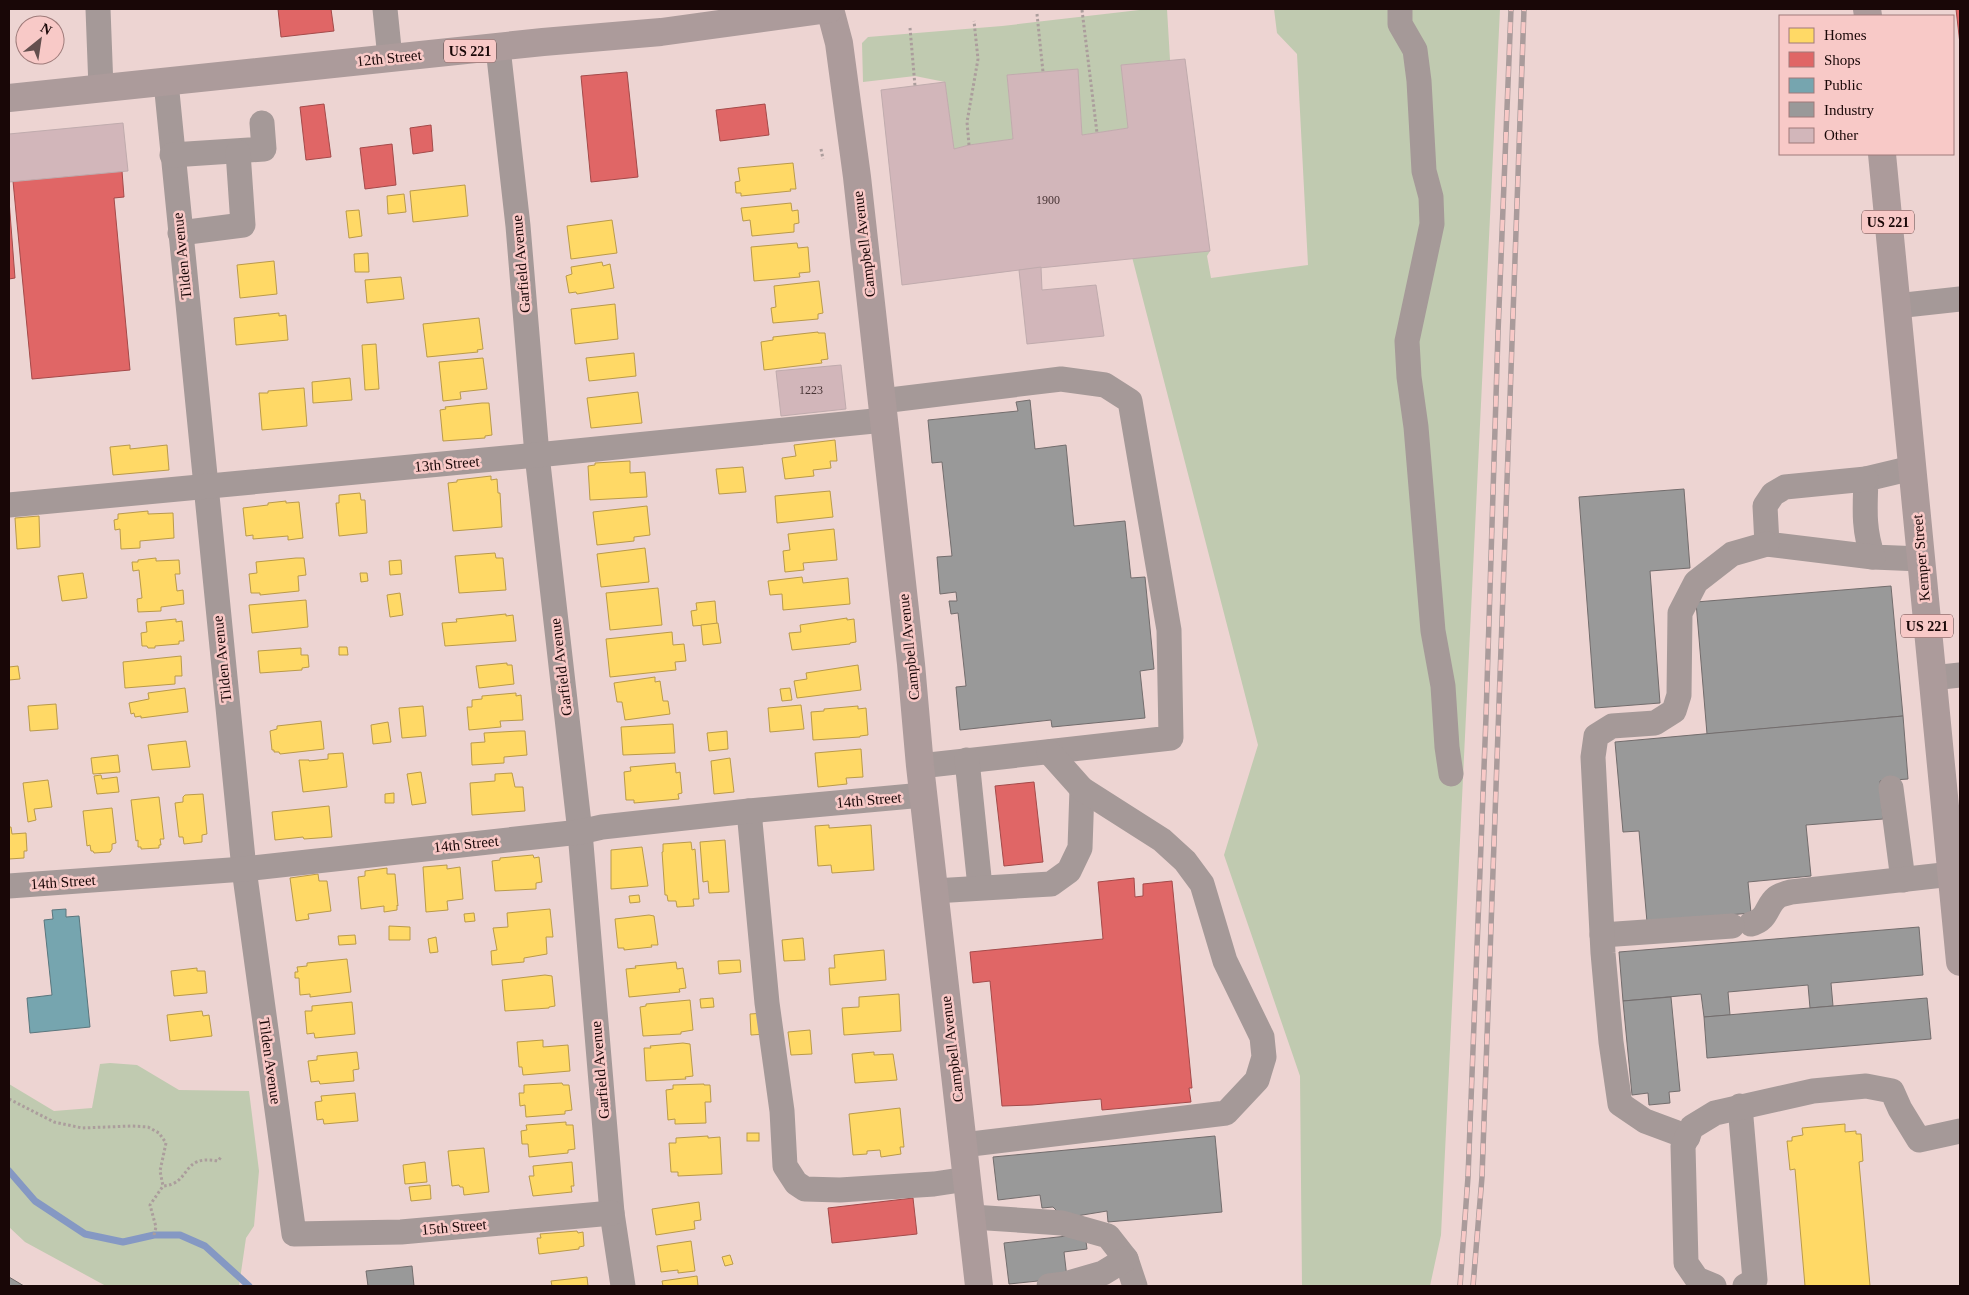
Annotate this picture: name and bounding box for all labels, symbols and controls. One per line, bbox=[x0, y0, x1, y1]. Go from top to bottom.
north arrow bbox=[15, 15, 65, 65]
legend bbox=[1779, 15, 1954, 155]
text: N bbox=[38, 20, 54, 38]
text: Homes bbox=[1824, 27, 1867, 43]
road number: US 221 bbox=[444, 40, 496, 62]
street label: 12th Street bbox=[356, 47, 423, 69]
text: Shops bbox=[1824, 52, 1861, 68]
text: Public bbox=[1824, 77, 1863, 93]
text: Industry bbox=[1824, 102, 1874, 118]
text: Other bbox=[1824, 127, 1858, 143]
street label: Campbell Avenue bbox=[850, 190, 878, 298]
house number: 1900 bbox=[1036, 193, 1060, 207]
road number: US 221 bbox=[1862, 210, 1914, 233]
street label: Tilden Avenue bbox=[169, 212, 195, 300]
street label: Garfield Avenue bbox=[509, 214, 533, 314]
house number: 1223 bbox=[799, 383, 823, 397]
street label: 13th Street bbox=[414, 453, 481, 475]
street label: Kemper Street bbox=[1909, 513, 1933, 602]
street label: Campbell Avenue bbox=[895, 593, 923, 701]
road number: US 221 bbox=[1901, 614, 1953, 638]
street label: Tilden Avenue bbox=[209, 615, 235, 703]
street label: Garfield Avenue bbox=[547, 617, 575, 717]
street label: 14th Street bbox=[836, 789, 903, 811]
street label: 14th Street bbox=[433, 833, 500, 855]
street label: 14th Street bbox=[30, 872, 97, 892]
street label: Campbell Avenue bbox=[938, 995, 966, 1103]
street label: Tilden Avenue bbox=[256, 1017, 284, 1106]
street label: Garfield Avenue bbox=[588, 1020, 612, 1120]
street label: 15th Street bbox=[421, 1216, 488, 1238]

